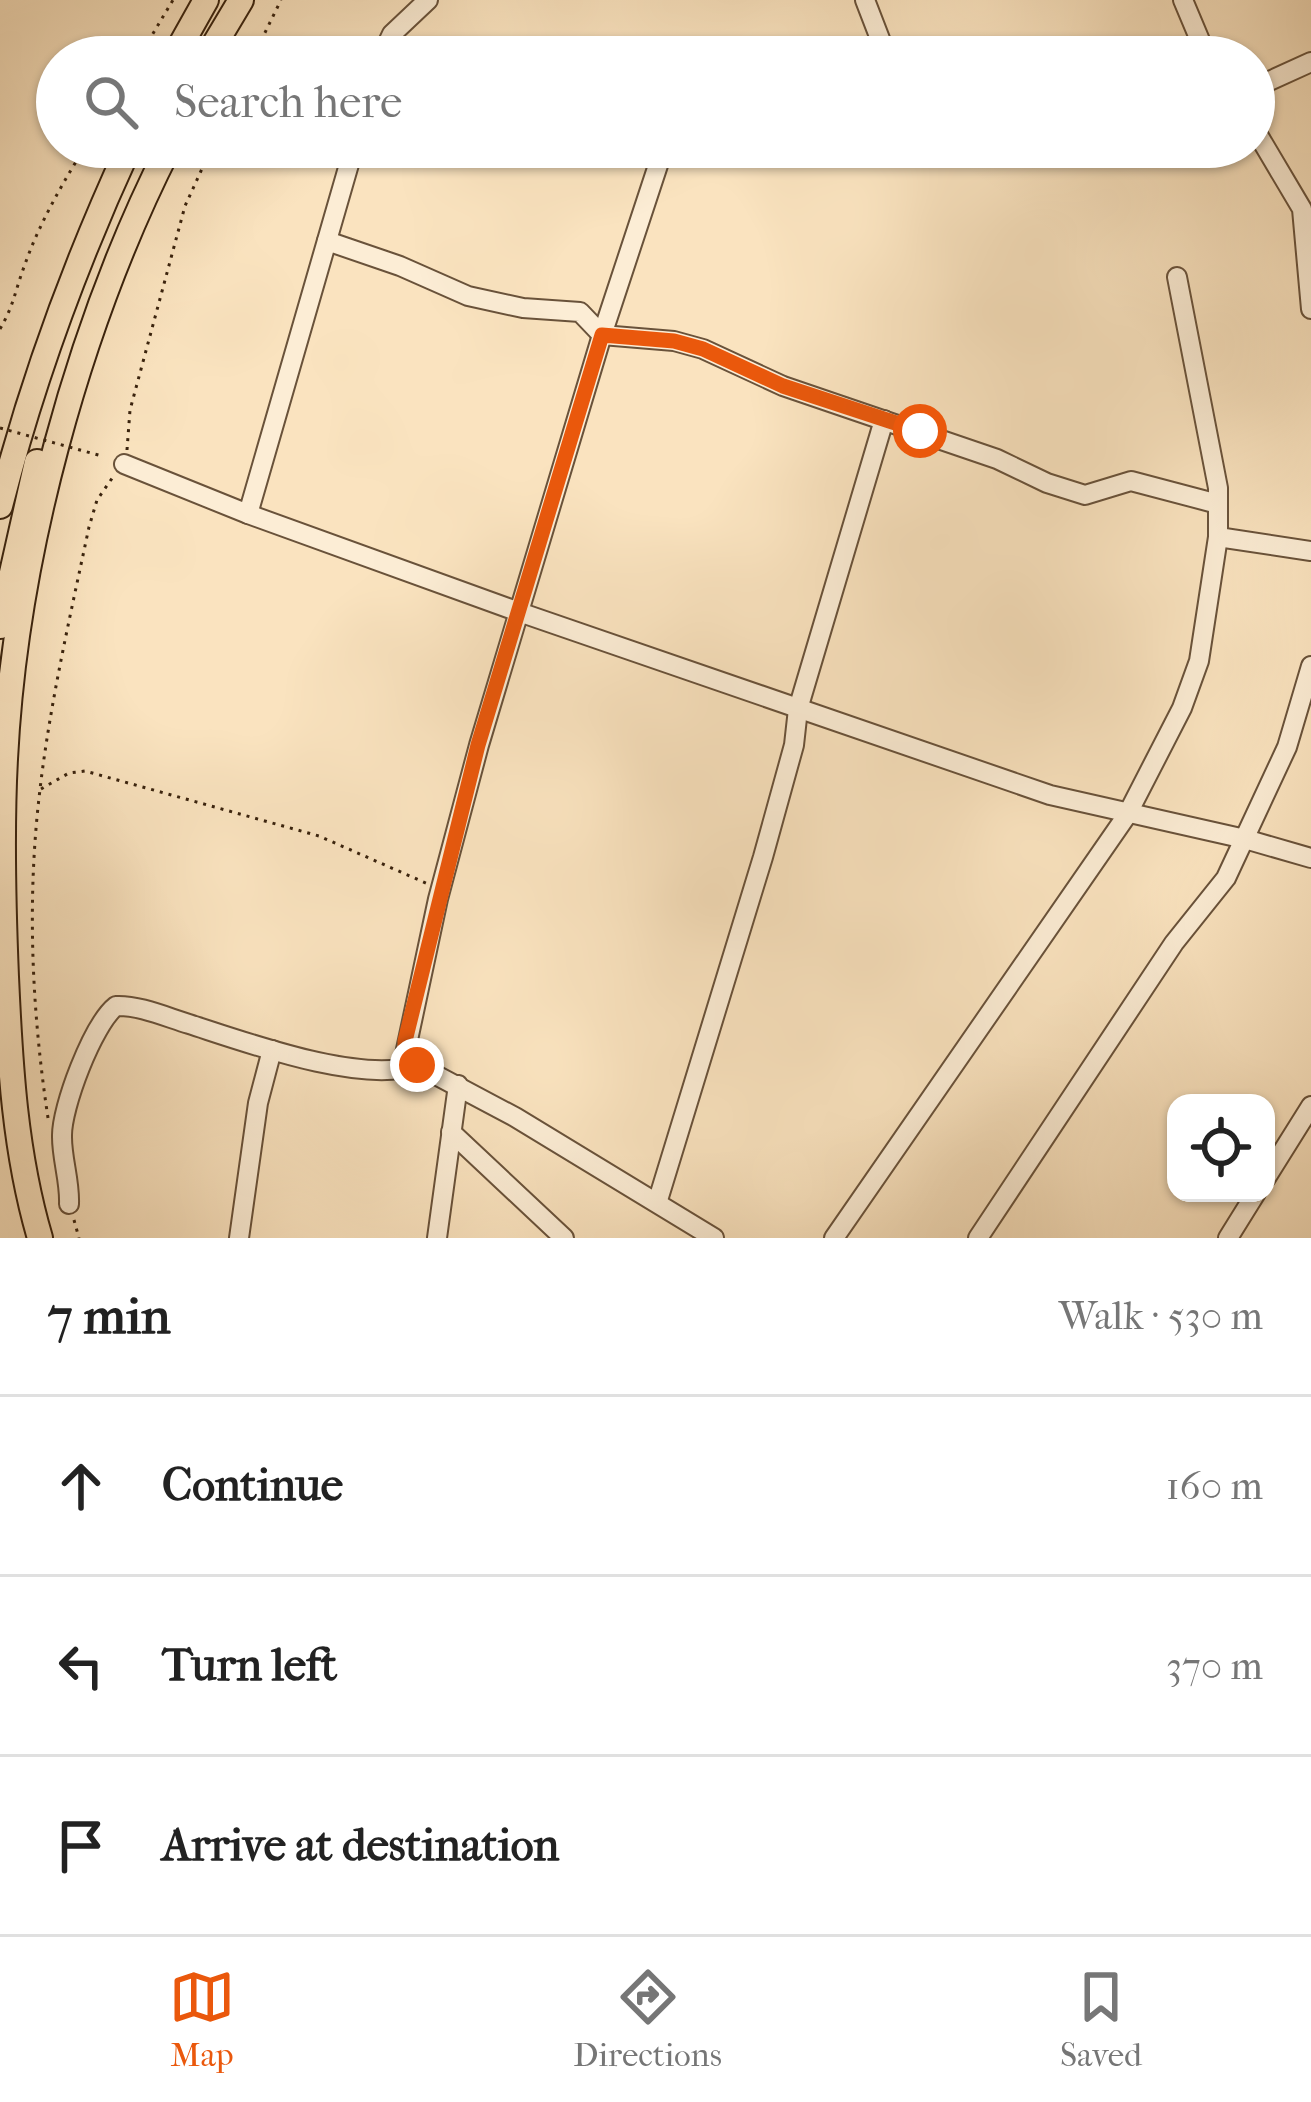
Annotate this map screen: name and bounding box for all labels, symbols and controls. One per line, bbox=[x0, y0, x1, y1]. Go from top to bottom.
search box bbox=[36, 36, 1275, 168]
icon: search bbox=[78, 69, 144, 135]
text: Search here bbox=[174, 76, 402, 129]
route start bbox=[893, 404, 947, 458]
route end bbox=[390, 1038, 444, 1092]
map controls bbox=[1167, 1094, 1275, 1202]
button: locate bbox=[1167, 1094, 1275, 1202]
text: 7 min bbox=[48, 1286, 171, 1346]
text: Walk · 530 m bbox=[1059, 1293, 1263, 1339]
icon: ahead bbox=[48, 1453, 114, 1519]
text: Continue bbox=[162, 1459, 343, 1512]
text: 160 m bbox=[1166, 1463, 1263, 1509]
icon: left bbox=[48, 1633, 114, 1699]
text: Turn left bbox=[162, 1639, 337, 1692]
text: 370 m bbox=[1166, 1643, 1263, 1689]
icon: arrive bbox=[48, 1813, 114, 1879]
text: Arrive at destination bbox=[162, 1819, 559, 1872]
tab: Map bbox=[169, 1964, 235, 2075]
tab: Directions bbox=[573, 1964, 722, 2075]
tab: Saved bbox=[1060, 1964, 1142, 2075]

